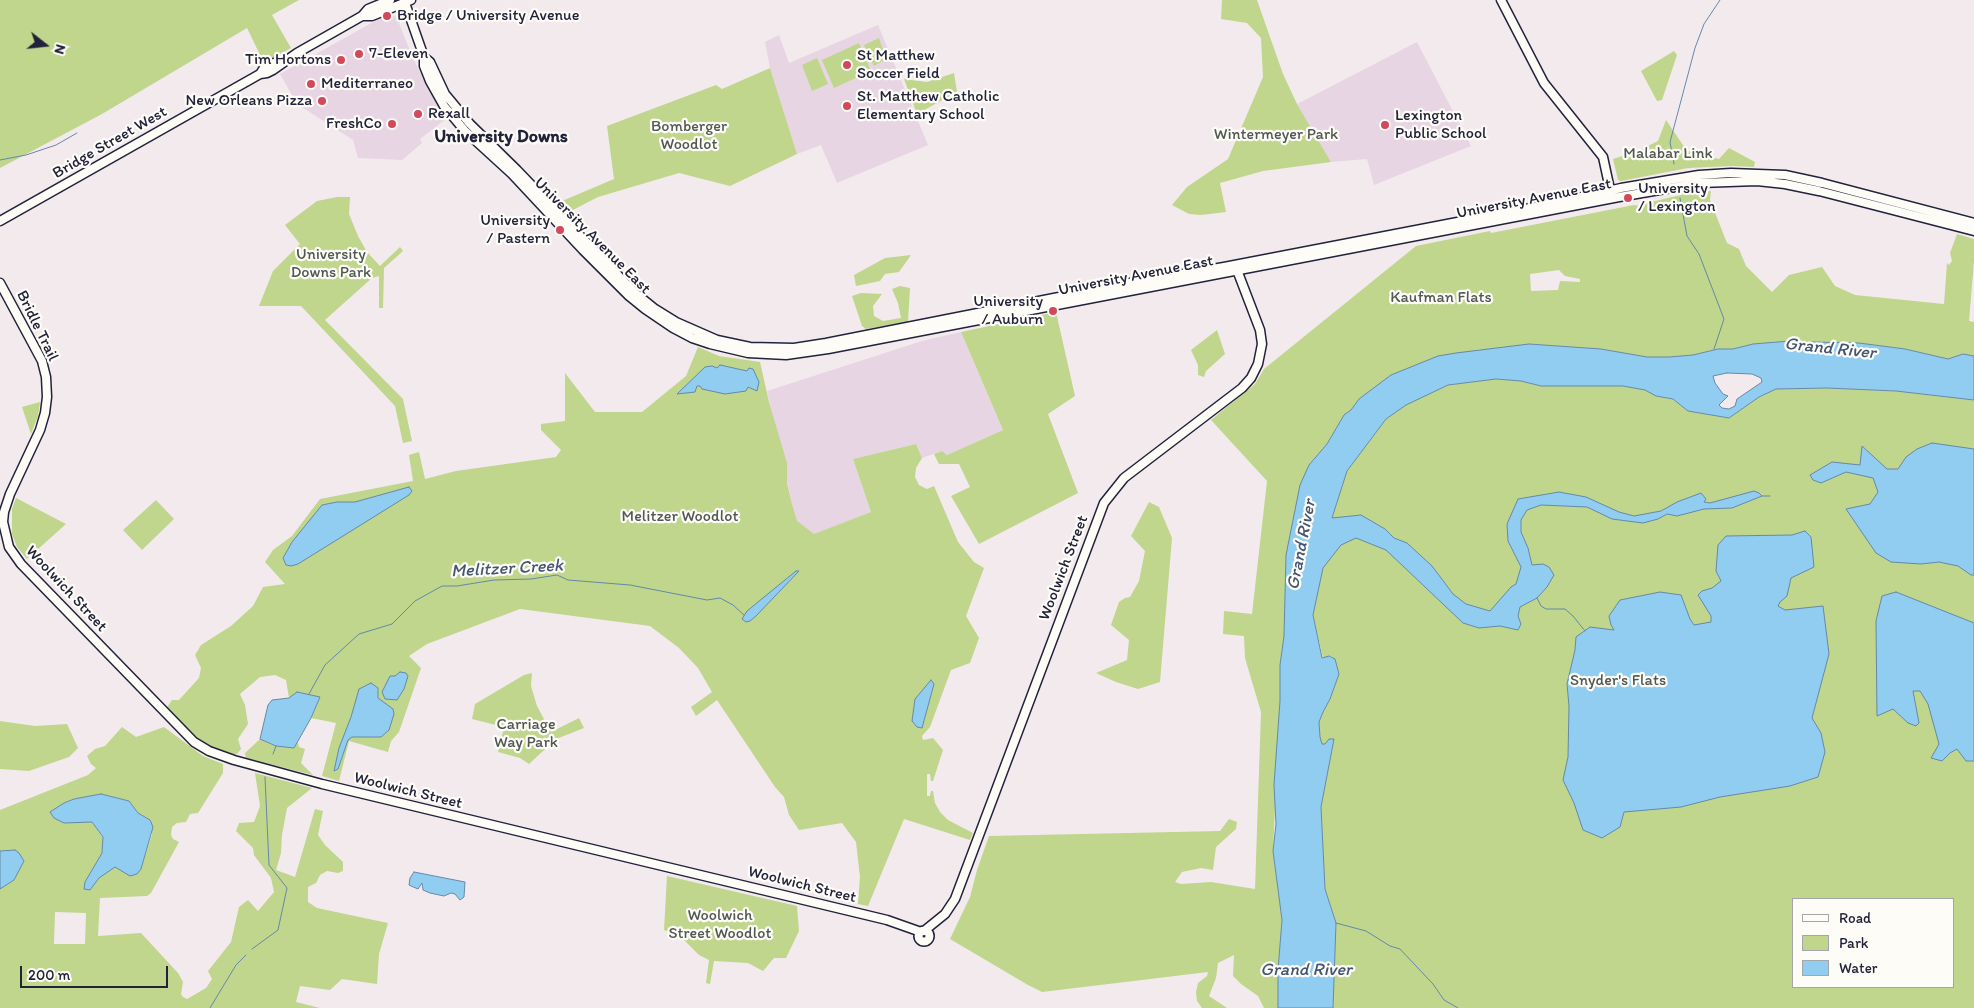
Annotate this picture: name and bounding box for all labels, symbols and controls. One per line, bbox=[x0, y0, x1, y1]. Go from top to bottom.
place label: Bridge / University Avenue bbox=[397, 6, 580, 26]
marker: Bridge / University Avenue bbox=[381, 10, 393, 22]
north arrow bbox=[20, 20, 70, 70]
text: N bbox=[50, 42, 69, 56]
place label: 7-Eleven bbox=[369, 44, 428, 64]
place label: St Matthew Soccer Field bbox=[857, 46, 940, 84]
marker: 7-Eleven bbox=[353, 48, 365, 60]
place label: Tim Hortons bbox=[245, 50, 331, 70]
marker: Tim Hortons bbox=[335, 54, 347, 66]
marker: St Matthew Soccer Field bbox=[841, 59, 853, 71]
place label: Mediterraneo bbox=[321, 74, 413, 94]
marker: Mediterraneo bbox=[305, 78, 317, 90]
place label: St. Matthew Catholic Elementary School bbox=[857, 87, 1000, 125]
place label: New Orleans Pizza bbox=[185, 91, 312, 111]
marker: New Orleans Pizza bbox=[316, 95, 328, 107]
marker: St. Matthew Catholic Elementary School bbox=[841, 100, 853, 112]
street label: Bridge Street West bbox=[50, 103, 170, 183]
place label: Rexall bbox=[428, 104, 470, 124]
place label: Lexington Public School bbox=[1395, 106, 1487, 144]
marker: Rexall bbox=[412, 108, 424, 120]
place label: FreshCo bbox=[326, 114, 382, 134]
park label: Bomberger Woodlot bbox=[651, 117, 727, 155]
marker: FreshCo bbox=[386, 118, 398, 130]
marker: Lexington Public School bbox=[1379, 119, 1391, 131]
park label: Wintermeyer Park bbox=[1214, 125, 1338, 145]
district label: University Downs bbox=[434, 126, 568, 148]
park label: Malabar Link bbox=[1623, 144, 1713, 164]
street label: University Avenue East bbox=[530, 174, 654, 298]
street label: University Avenue East bbox=[1455, 175, 1613, 223]
place label: University / Lexington bbox=[1638, 179, 1715, 217]
marker: University / Lexington bbox=[1622, 192, 1634, 204]
place label: University / Pastern bbox=[480, 211, 550, 249]
marker: University / Pastern bbox=[554, 224, 566, 236]
park label: University Downs Park bbox=[291, 245, 371, 283]
street label: University Avenue East bbox=[1057, 252, 1215, 300]
street label: Bridle Trail bbox=[12, 288, 62, 364]
park label: Kaufman Flats bbox=[1390, 288, 1492, 308]
place label: University / Auburn bbox=[973, 292, 1043, 330]
marker: University / Auburn bbox=[1047, 305, 1059, 317]
water label: Grand River bbox=[1783, 333, 1877, 365]
water label: Grand River bbox=[1283, 498, 1321, 592]
park label: Melitzer Woodlot bbox=[622, 507, 738, 527]
street label: Woolwich Street bbox=[1035, 513, 1093, 623]
street label: Woolwich Street bbox=[21, 542, 111, 636]
water label: Melitzer Creek bbox=[450, 555, 564, 583]
park label: Snyder's Flats bbox=[1570, 671, 1666, 691]
park label: Carriage Way Park bbox=[494, 715, 558, 753]
street label: Woolwich Street bbox=[352, 768, 464, 814]
street label: Woolwich Street bbox=[746, 862, 858, 908]
legend bbox=[1792, 898, 1954, 988]
park label: Woolwich Street Woodlot bbox=[669, 906, 771, 944]
text: Road bbox=[1839, 909, 1871, 927]
text: Park bbox=[1839, 934, 1869, 952]
scale bar bbox=[22, 956, 170, 988]
water label: Grand River bbox=[1260, 959, 1352, 981]
text: Water bbox=[1839, 959, 1877, 977]
text: 200 m bbox=[28, 966, 70, 984]

